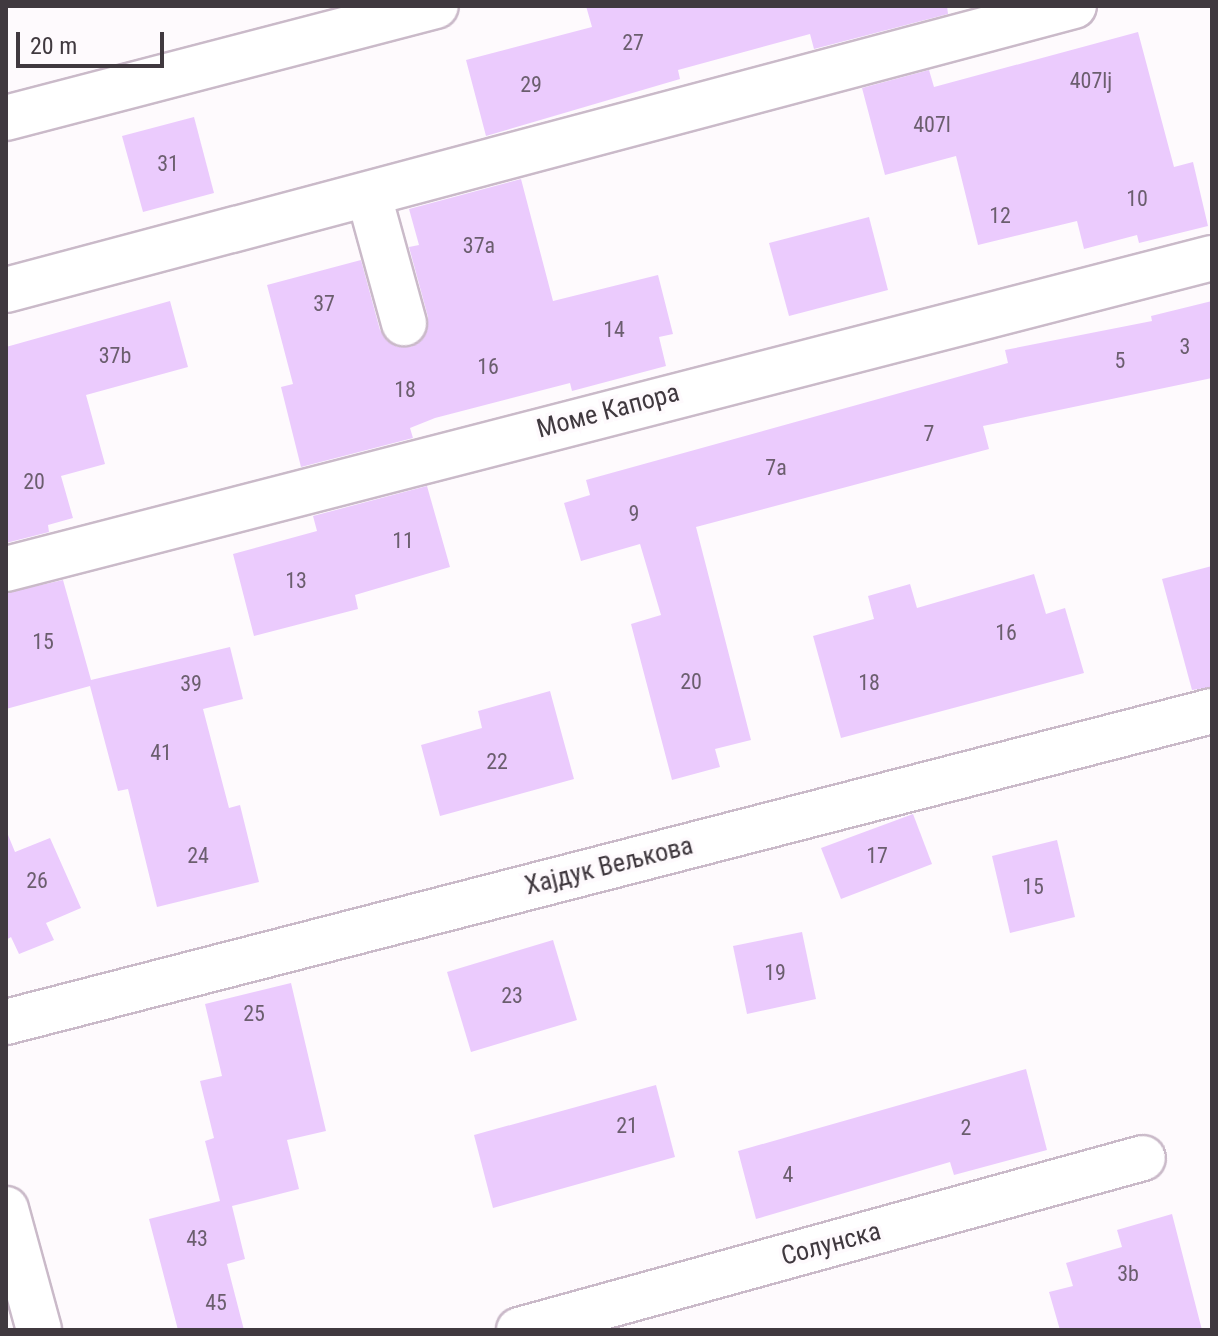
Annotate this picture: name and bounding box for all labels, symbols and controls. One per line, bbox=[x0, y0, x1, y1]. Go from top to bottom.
scale bar bbox=[20, 16, 168, 66]
house number: 27 bbox=[622, 30, 644, 56]
text: 20 m bbox=[30, 32, 77, 60]
house number: 407lj bbox=[1070, 68, 1112, 94]
house number: 29 bbox=[520, 72, 542, 98]
house number: 407l bbox=[913, 112, 951, 138]
house number: 31 bbox=[157, 151, 179, 177]
house number: 10 bbox=[1126, 186, 1148, 212]
house number: 12 bbox=[989, 203, 1011, 229]
house number: 37a bbox=[463, 233, 495, 259]
house number: 37 bbox=[313, 291, 335, 317]
house number: 14 bbox=[603, 317, 625, 343]
house number: 3 bbox=[1180, 334, 1190, 360]
house number: 37b bbox=[99, 343, 131, 369]
house number: 5 bbox=[1115, 348, 1125, 374]
house number: 16 bbox=[477, 354, 499, 380]
house number: 18 bbox=[394, 377, 416, 403]
street label: Моме Капора bbox=[533, 377, 683, 445]
house number: 7 bbox=[924, 421, 934, 447]
house number: 7a bbox=[765, 455, 787, 481]
house number: 20 bbox=[23, 469, 45, 495]
house number: 9 bbox=[629, 501, 639, 527]
house number: 11 bbox=[392, 528, 414, 554]
house number: 13 bbox=[285, 568, 307, 594]
house number: 16 bbox=[995, 620, 1017, 646]
house number: 15 bbox=[32, 629, 54, 655]
house number: 20 bbox=[680, 669, 702, 695]
house number: 18 bbox=[858, 670, 880, 696]
house number: 39 bbox=[180, 671, 202, 697]
house number: 41 bbox=[150, 740, 172, 766]
house number: 22 bbox=[486, 749, 508, 775]
street label: Хајдук Вељкова bbox=[522, 830, 696, 902]
house number: 24 bbox=[187, 843, 209, 869]
house number: 17 bbox=[866, 843, 888, 869]
house number: 26 bbox=[26, 868, 48, 894]
house number: 15 bbox=[1022, 874, 1044, 900]
house number: 19 bbox=[764, 960, 786, 986]
house number: 23 bbox=[501, 983, 523, 1009]
house number: 25 bbox=[243, 1001, 265, 1027]
house number: 21 bbox=[616, 1113, 638, 1139]
house number: 2 bbox=[961, 1115, 971, 1141]
house number: 4 bbox=[783, 1162, 793, 1188]
street label: Солунска bbox=[778, 1216, 884, 1272]
house number: 43 bbox=[186, 1226, 208, 1252]
house number: 3b bbox=[1117, 1261, 1139, 1287]
house number: 45 bbox=[205, 1290, 227, 1316]

